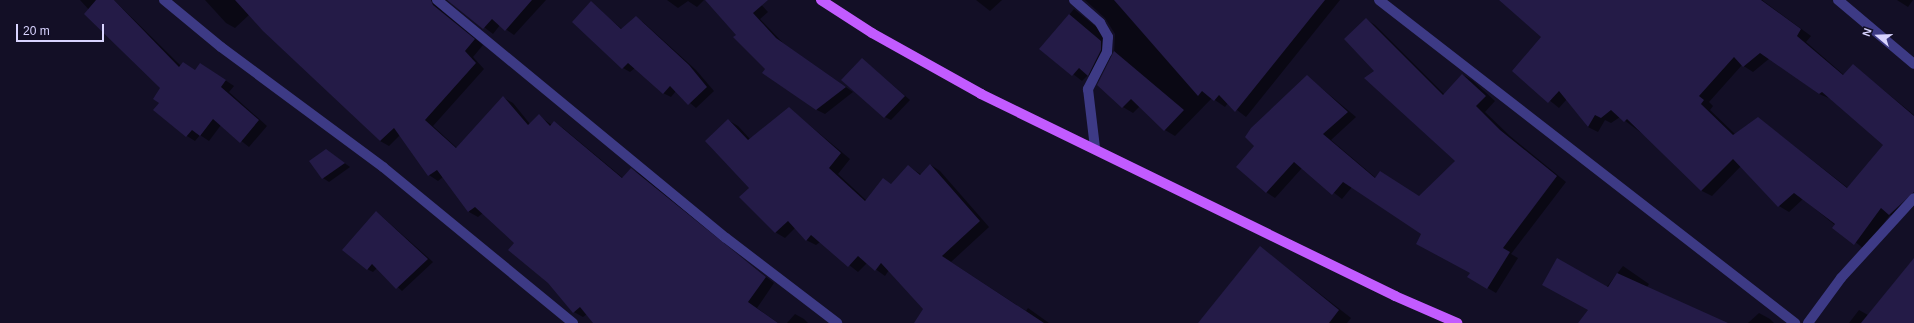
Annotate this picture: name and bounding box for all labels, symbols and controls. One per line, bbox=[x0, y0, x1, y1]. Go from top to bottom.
scale bar bbox=[18, 16, 106, 42]
north arrow bbox=[1858, 16, 1898, 56]
text: 20 m bbox=[23, 24, 50, 38]
text: N bbox=[1860, 26, 1874, 38]

